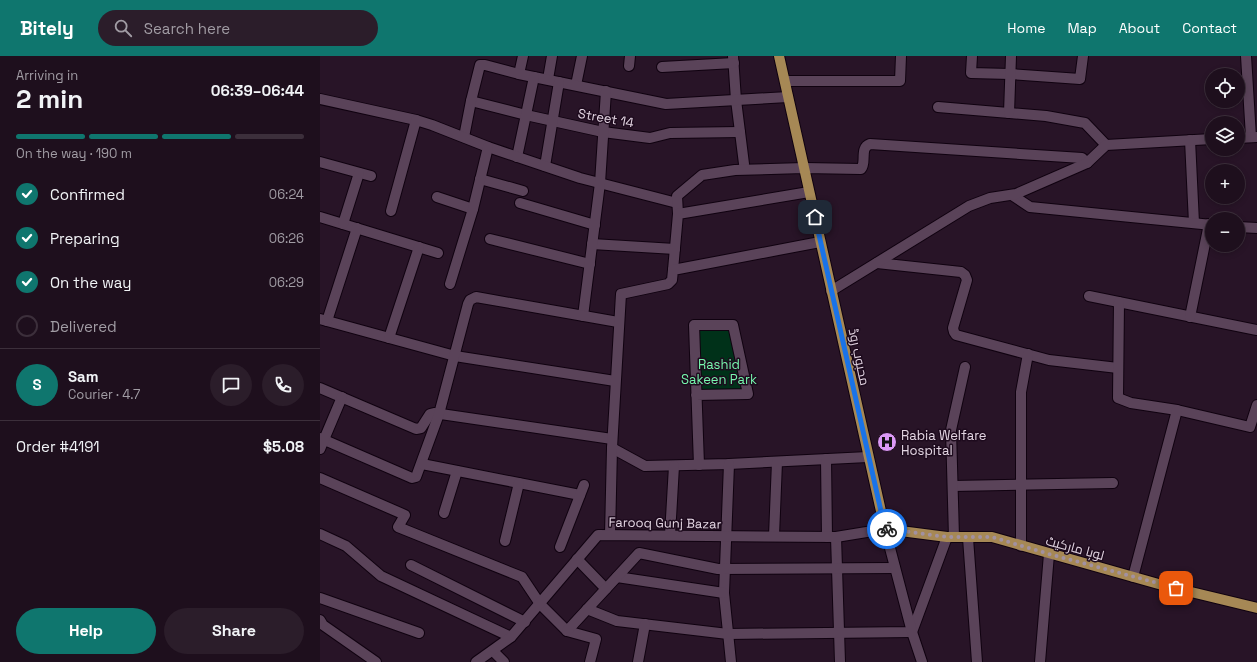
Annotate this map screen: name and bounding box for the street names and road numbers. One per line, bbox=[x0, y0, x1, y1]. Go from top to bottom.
street label: Street 14 bbox=[577, 105, 635, 131]
street label: محبوب روڈ bbox=[845, 327, 873, 387]
street label: Farooq Gunj Bazar bbox=[608, 514, 722, 532]
street label: لوہا مارکیٹ bbox=[1044, 532, 1106, 564]

